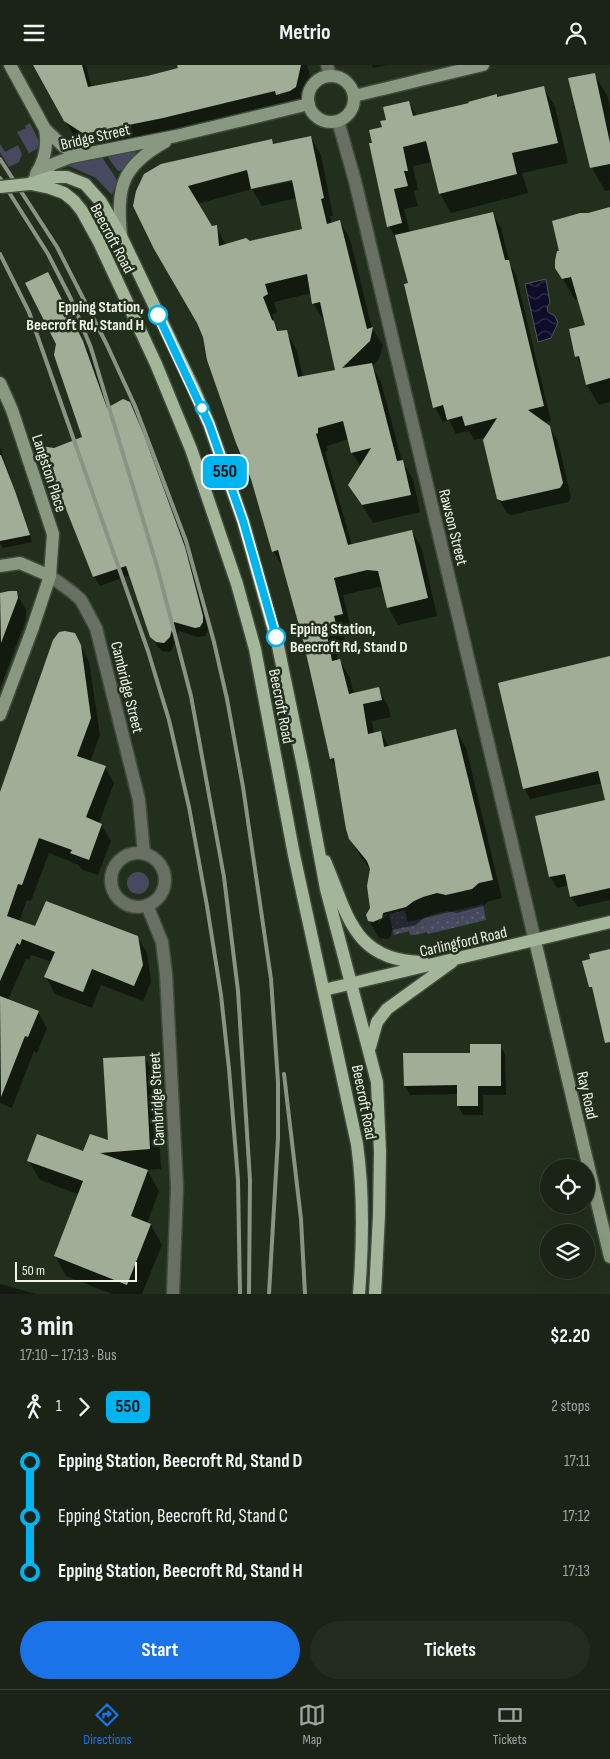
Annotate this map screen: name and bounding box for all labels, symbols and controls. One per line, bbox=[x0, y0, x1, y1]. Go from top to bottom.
icon: menu bbox=[20, 19, 48, 47]
text: Metrio bbox=[279, 19, 331, 46]
icon: person bbox=[562, 19, 590, 47]
street label: Bridge Street bbox=[59, 120, 132, 155]
street label: Beecroft Road bbox=[85, 201, 138, 277]
place label: Epping Station, Beecroft Rd, Stand H bbox=[26, 298, 144, 335]
marker: Epping Station, Beecroft Rd, Stand H bbox=[148, 305, 168, 325]
unlabelled marker bbox=[195, 401, 209, 415]
street label: Langston Place bbox=[27, 432, 70, 515]
line badge: 550 bbox=[196, 456, 254, 488]
text: 550 bbox=[213, 461, 237, 482]
street label: Rawson Street bbox=[434, 487, 471, 568]
place label: Epping Station, Beecroft Rd, Stand D bbox=[290, 620, 407, 657]
marker: Epping Station, Beecroft Rd, Stand D bbox=[266, 627, 286, 647]
street label: Cambridge Street bbox=[106, 640, 147, 735]
street label: Beecroft Road bbox=[264, 667, 297, 745]
street label: Carlingford Road bbox=[418, 923, 509, 962]
street label: Cambridge Street bbox=[146, 1051, 169, 1146]
street label: Beecroft Road bbox=[347, 1063, 380, 1141]
street label: Ray Road bbox=[572, 1070, 601, 1121]
map controls bbox=[540, 1159, 595, 1279]
button: locate bbox=[540, 1159, 595, 1214]
button: layers bbox=[540, 1224, 595, 1279]
scale bar bbox=[15, 1259, 138, 1282]
text: 50 m bbox=[22, 1262, 45, 1279]
text: 3 min bbox=[20, 1310, 74, 1343]
text: $2.20 bbox=[550, 1325, 590, 1348]
text: 17:10 – 17:13 · Bus bbox=[20, 1346, 117, 1365]
icon: walk bbox=[20, 1393, 48, 1421]
icon: forward bbox=[70, 1393, 98, 1421]
text: 550 bbox=[116, 1396, 140, 1417]
text: 1 bbox=[56, 1397, 62, 1416]
text: 2 stops bbox=[551, 1397, 590, 1416]
text: Epping Station, Beecroft Rd, Stand D bbox=[58, 1450, 302, 1473]
text: 17:11 bbox=[564, 1452, 590, 1471]
text: Epping Station, Beecroft Rd, Stand C bbox=[58, 1505, 288, 1528]
text: 17:12 bbox=[563, 1507, 590, 1526]
text: Epping Station, Beecroft Rd, Stand H bbox=[58, 1560, 303, 1583]
text: 17:13 bbox=[563, 1562, 590, 1581]
button: Start bbox=[20, 1621, 300, 1679]
button: Tickets bbox=[310, 1621, 590, 1679]
tab: Directions bbox=[83, 1701, 131, 1748]
tab: Map bbox=[298, 1701, 326, 1748]
tab: Tickets bbox=[493, 1701, 527, 1748]

